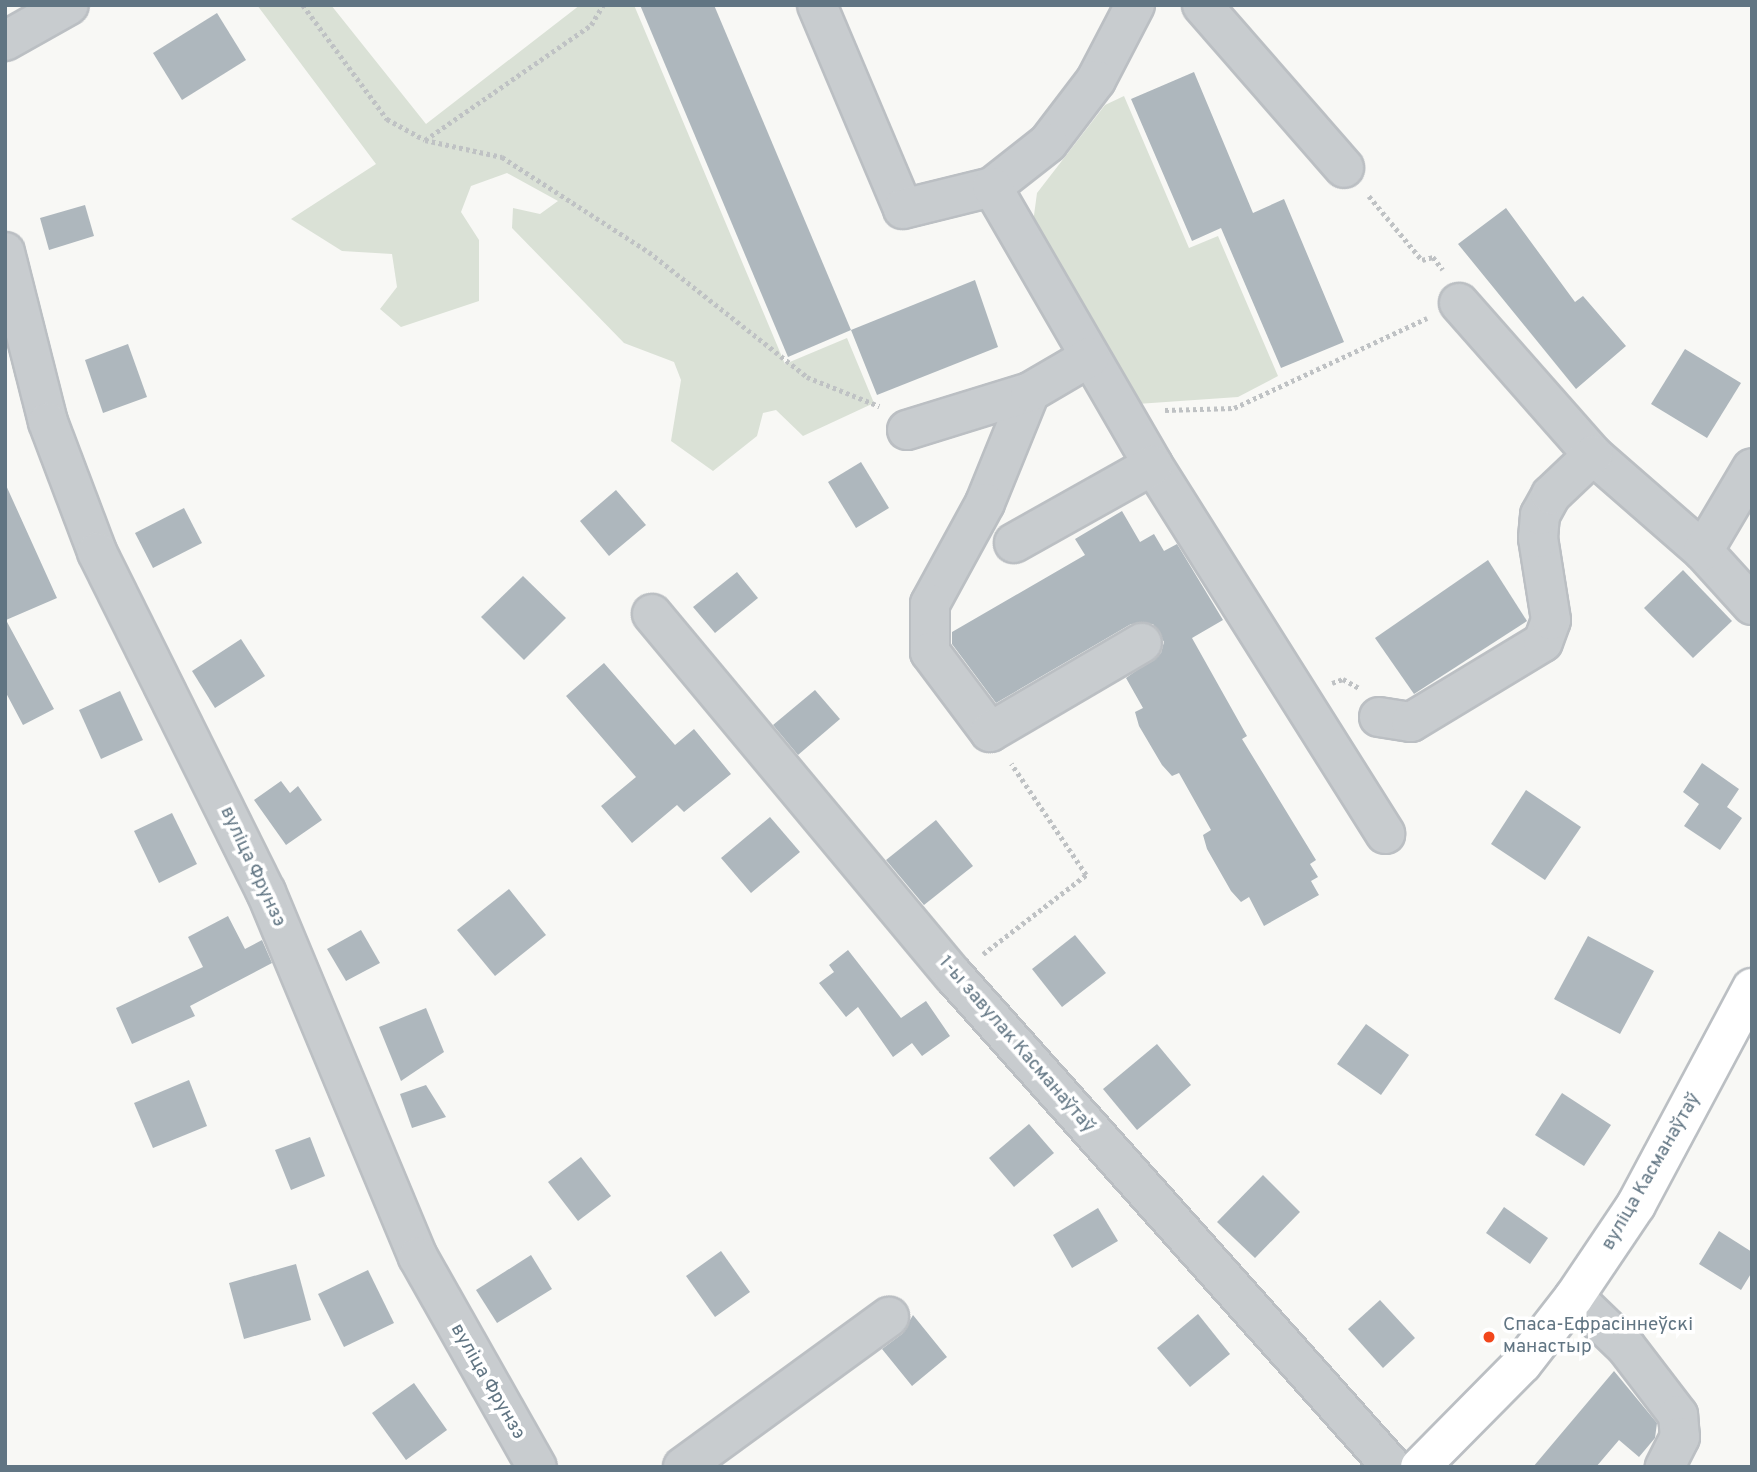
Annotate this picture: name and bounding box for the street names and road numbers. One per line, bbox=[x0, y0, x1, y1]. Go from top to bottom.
street label: вуліца Фрунзэ bbox=[214, 803, 290, 931]
street label: 1-ы завулак Касманаўтаў bbox=[933, 952, 1099, 1138]
street label: вуліца Касманаўтаў bbox=[1598, 1089, 1706, 1255]
street label: вуліца Фрунзэ bbox=[445, 1320, 529, 1444]

